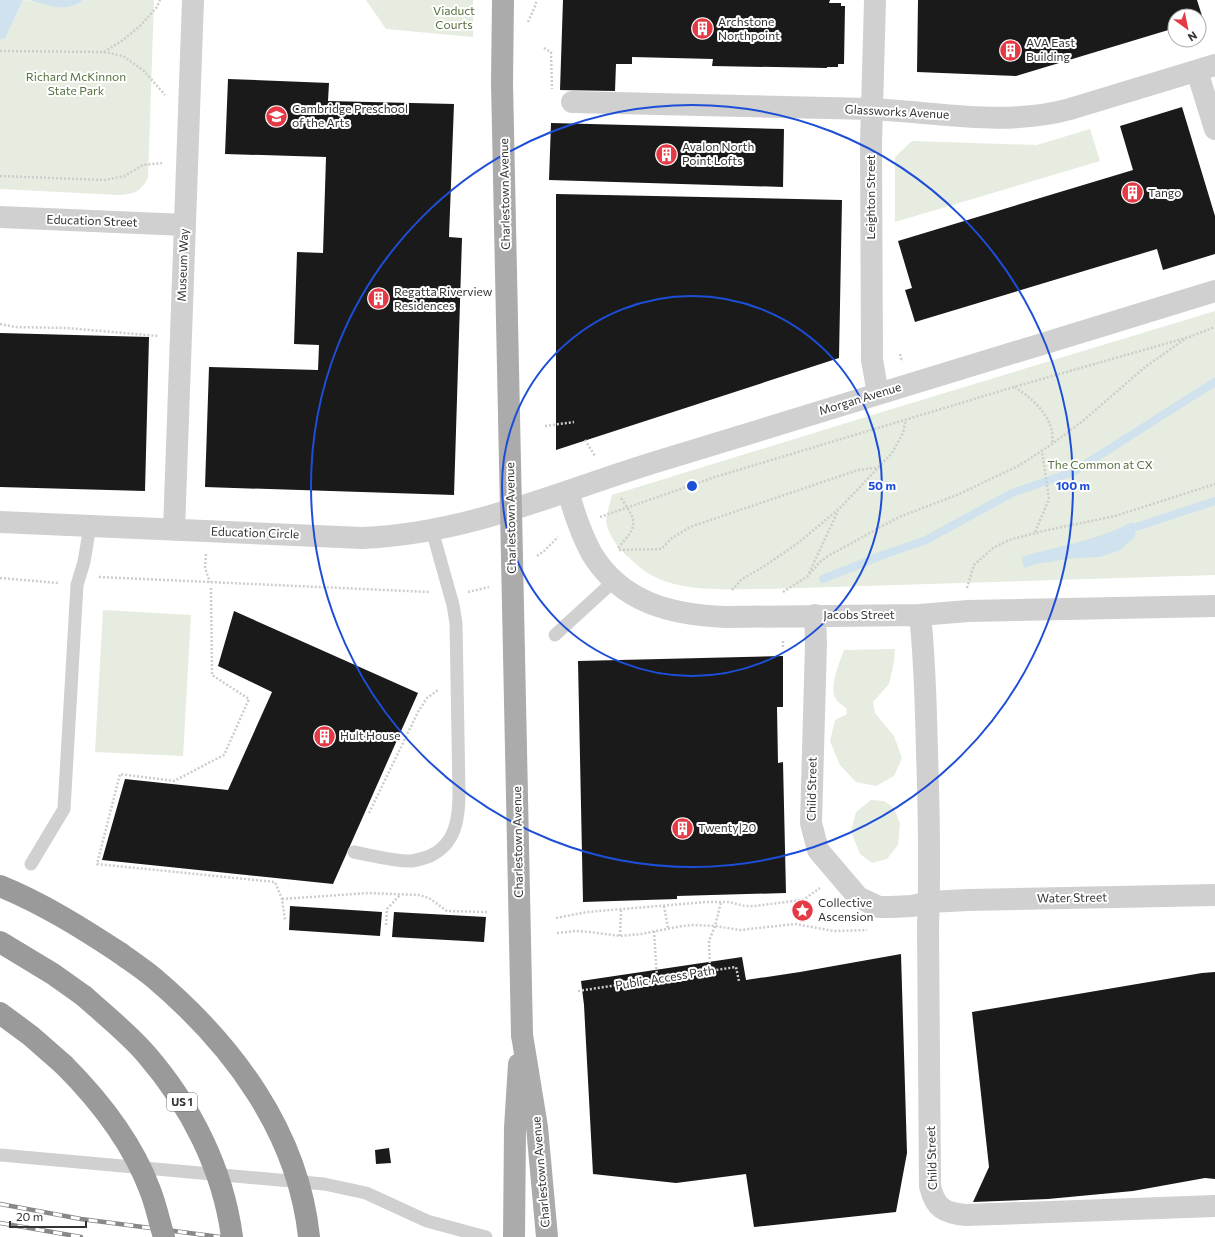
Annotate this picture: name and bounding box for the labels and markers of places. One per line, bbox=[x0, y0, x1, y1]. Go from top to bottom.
place label: Archstone Northpoint bbox=[718, 14, 780, 42]
building icon: Archstone Northpoint bbox=[690, 16, 716, 42]
place label: AVA East Building bbox=[1026, 35, 1075, 63]
building icon: AVA East Building bbox=[997, 37, 1023, 63]
place label: Cambridge Preschool of the Arts bbox=[292, 101, 408, 129]
school or university icon: Cambridge Preschool of the Arts bbox=[264, 103, 290, 129]
place label: Avalon North Point Lofts bbox=[682, 139, 754, 167]
building icon: Avalon North Point Lofts bbox=[654, 141, 680, 167]
building icon: Tango bbox=[1120, 180, 1146, 206]
place label: Tango bbox=[1148, 185, 1181, 199]
place label: Regatta Riverview Residences bbox=[394, 284, 493, 312]
building icon: Regatta Riverview Residences bbox=[365, 286, 391, 312]
centre of rings bbox=[685, 479, 699, 493]
building icon: Hult House bbox=[312, 723, 338, 749]
place label: Hult House bbox=[340, 728, 401, 742]
building icon: Twenty|20 bbox=[670, 815, 696, 841]
place label: Twenty|20 bbox=[698, 820, 756, 834]
place label: Collective Ascension bbox=[818, 895, 873, 923]
place icon: Collective Ascension bbox=[789, 897, 815, 923]

